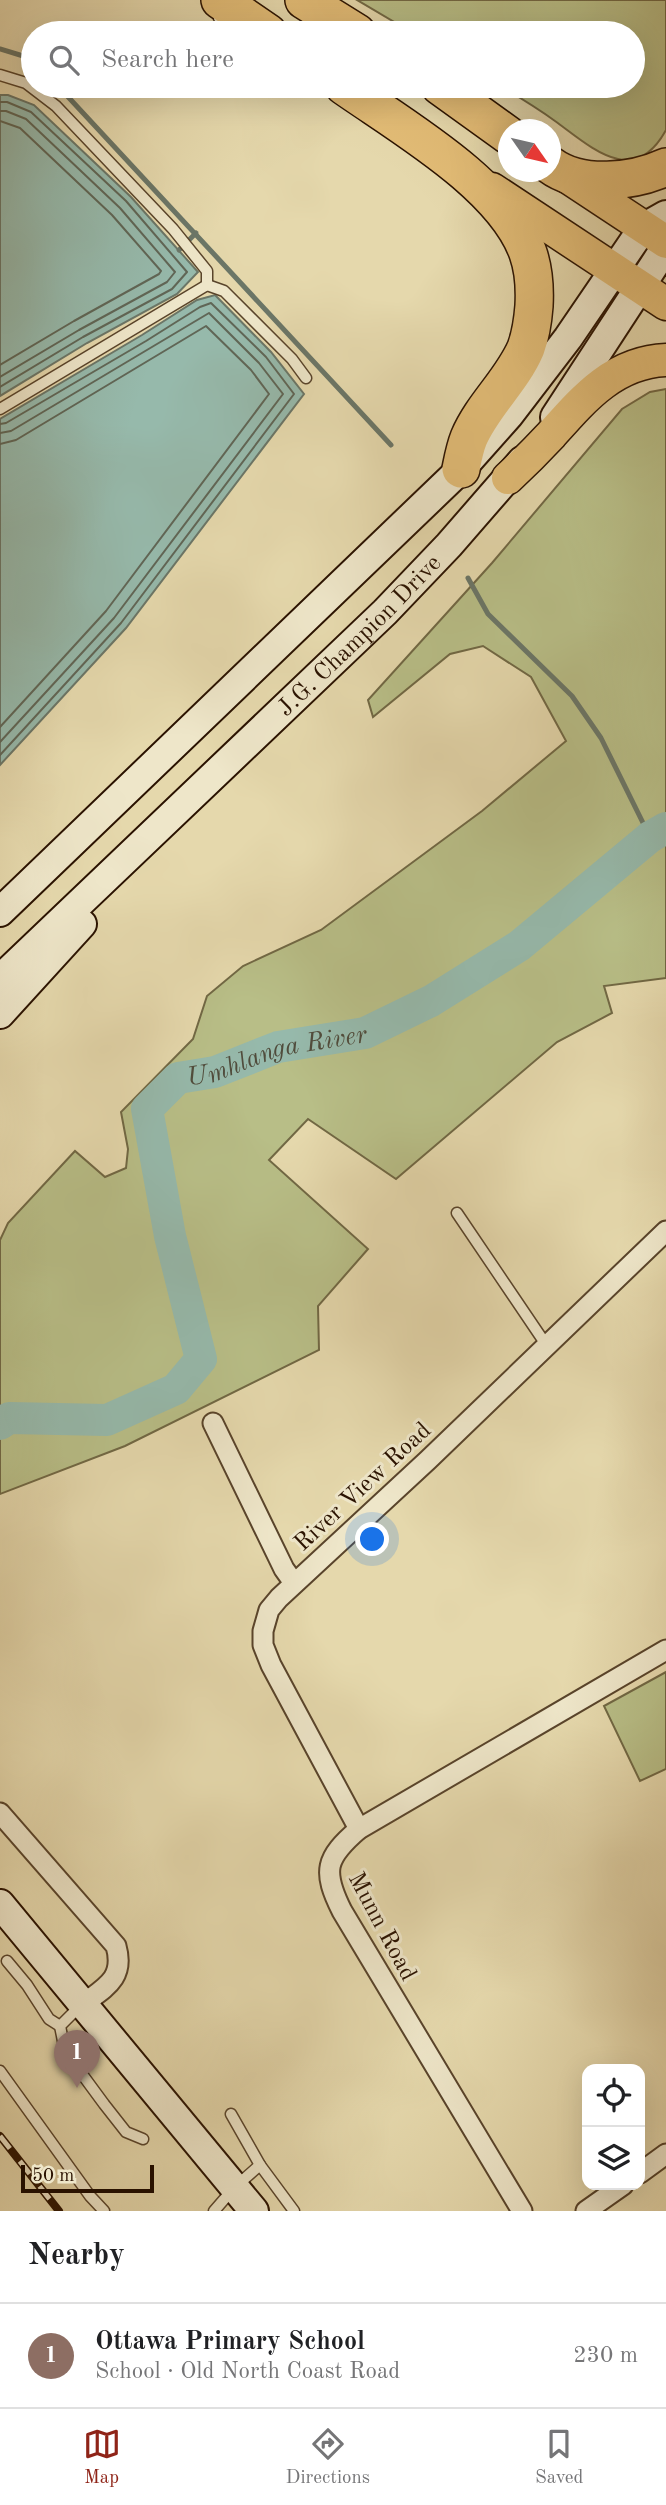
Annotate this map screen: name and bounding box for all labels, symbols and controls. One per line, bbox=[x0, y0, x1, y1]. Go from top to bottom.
search box bbox=[21, 21, 645, 98]
icon: search bbox=[45, 41, 83, 79]
text: Search here bbox=[101, 47, 234, 73]
north arrow bbox=[498, 119, 561, 182]
street label: J.G. Champion Drive bbox=[274, 551, 447, 722]
water label: Umhlanga River bbox=[185, 1022, 370, 1091]
street label: River View Road bbox=[291, 1418, 436, 1556]
your location bbox=[355, 1522, 389, 1556]
street label: Munn Road bbox=[343, 1869, 420, 1985]
pin: 1 bbox=[54, 2030, 100, 2088]
map controls bbox=[582, 2064, 645, 2190]
button: locate bbox=[582, 2064, 645, 2127]
button: layers bbox=[582, 2127, 645, 2190]
scale bar bbox=[21, 2162, 154, 2194]
text: 50 m bbox=[32, 2167, 74, 2186]
text: Nearby bbox=[28, 2241, 125, 2271]
text: Ottawa Primary School bbox=[95, 2329, 365, 2355]
text: 1 bbox=[44, 2344, 58, 2367]
text: 230 m bbox=[573, 2344, 638, 2367]
text: School · Old North Coast Road bbox=[95, 2360, 400, 2383]
tab: Map bbox=[83, 2425, 121, 2490]
tab: Directions bbox=[286, 2425, 370, 2490]
tab: Saved bbox=[535, 2425, 583, 2490]

